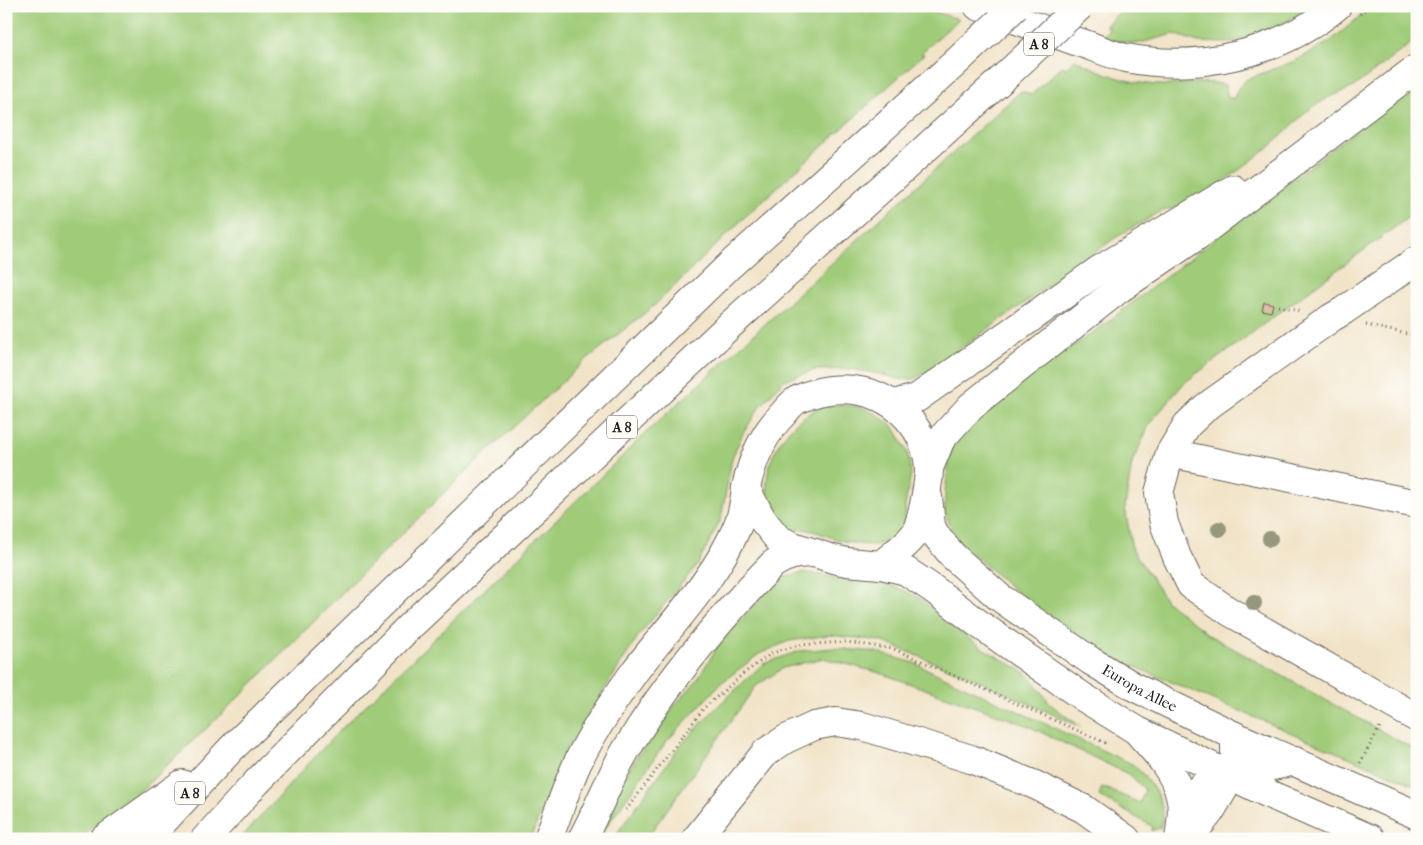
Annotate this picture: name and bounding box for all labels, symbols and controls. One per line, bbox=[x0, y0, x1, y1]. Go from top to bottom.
road number: A 8 bbox=[1024, 33, 1054, 56]
road number: A 8 bbox=[607, 416, 637, 438]
street label: Europa Allee bbox=[1099, 661, 1181, 716]
road number: A 8 bbox=[175, 781, 205, 804]

